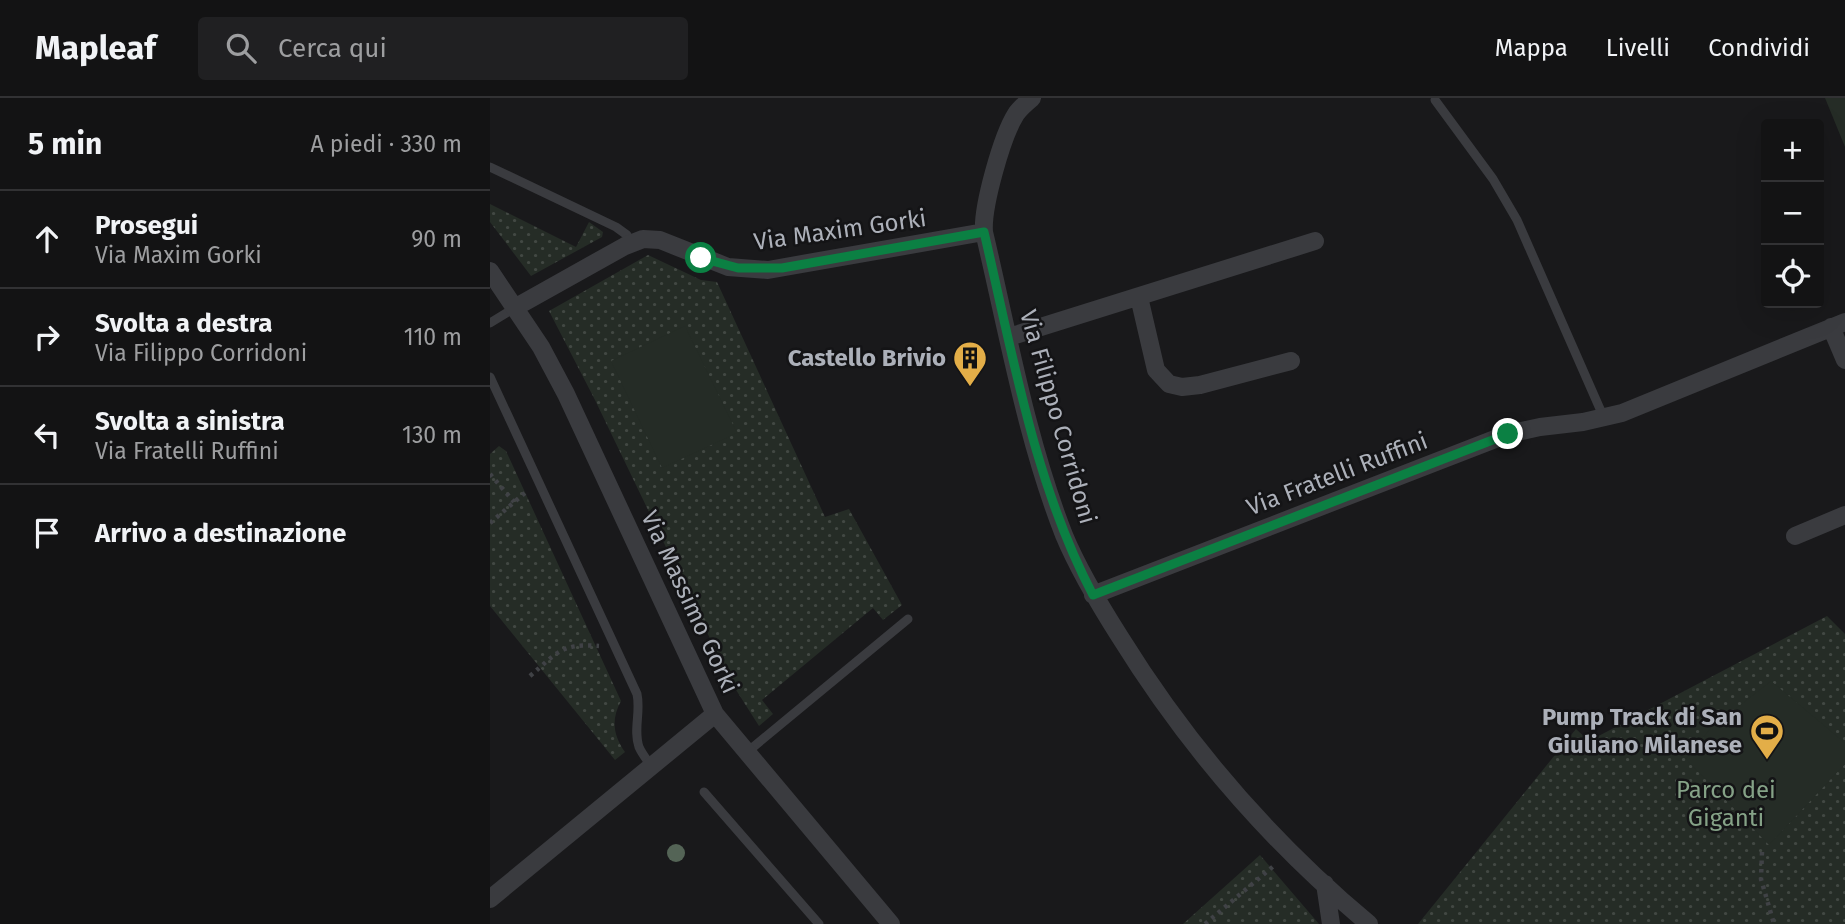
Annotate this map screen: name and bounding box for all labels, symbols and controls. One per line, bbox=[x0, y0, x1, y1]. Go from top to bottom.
search box bbox=[198, 17, 688, 80]
text: Mapleaf bbox=[35, 28, 156, 68]
icon: search bbox=[222, 29, 260, 67]
text: Cerca qui bbox=[278, 33, 387, 64]
text: Mappa bbox=[1495, 34, 1568, 62]
text: Livelli bbox=[1606, 34, 1670, 62]
text: Condividi bbox=[1708, 34, 1810, 62]
map controls bbox=[1761, 119, 1824, 308]
button: + bbox=[1761, 119, 1824, 182]
text: 5 min bbox=[28, 126, 102, 162]
text: A piedi · 330 m bbox=[310, 130, 462, 158]
button: − bbox=[1761, 182, 1824, 245]
street label: Via Maxim Gorki bbox=[752, 204, 928, 256]
text: Prosegui bbox=[95, 210, 198, 241]
icon: ahead bbox=[28, 220, 66, 258]
text: 90 m bbox=[411, 225, 462, 253]
text: Via Maxim Gorki bbox=[95, 241, 262, 269]
route start bbox=[685, 242, 716, 273]
button: locate bbox=[1761, 245, 1824, 308]
street label: Via Filippo Corridoni bbox=[1014, 307, 1102, 527]
text: Svolta a destra bbox=[95, 308, 273, 339]
icon: right bbox=[28, 318, 66, 356]
text: 110 m bbox=[404, 323, 462, 351]
text: Via Filippo Corridoni bbox=[95, 339, 307, 367]
building icon: Castello Brivio bbox=[951, 339, 989, 388]
place label: Castello Brivio bbox=[788, 344, 946, 372]
text: Svolta a sinistra bbox=[95, 406, 285, 437]
icon: left bbox=[28, 416, 66, 454]
route end bbox=[1492, 418, 1523, 449]
text: 130 m bbox=[402, 421, 462, 449]
street label: Via Fratelli Ruffini bbox=[1243, 427, 1431, 521]
text: Via Fratelli Ruffini bbox=[95, 437, 279, 465]
street label: Via Massimo Gorki bbox=[635, 506, 745, 698]
icon: arrive bbox=[28, 514, 66, 552]
text: Arrivo a destinazione bbox=[95, 518, 346, 549]
place label: Pump Track di San Giuliano Milanese bbox=[1542, 703, 1742, 759]
sports icon: Pump Track di San Giuliano Milanese bbox=[1748, 712, 1786, 761]
park label: Parco dei Giganti bbox=[1676, 776, 1776, 832]

